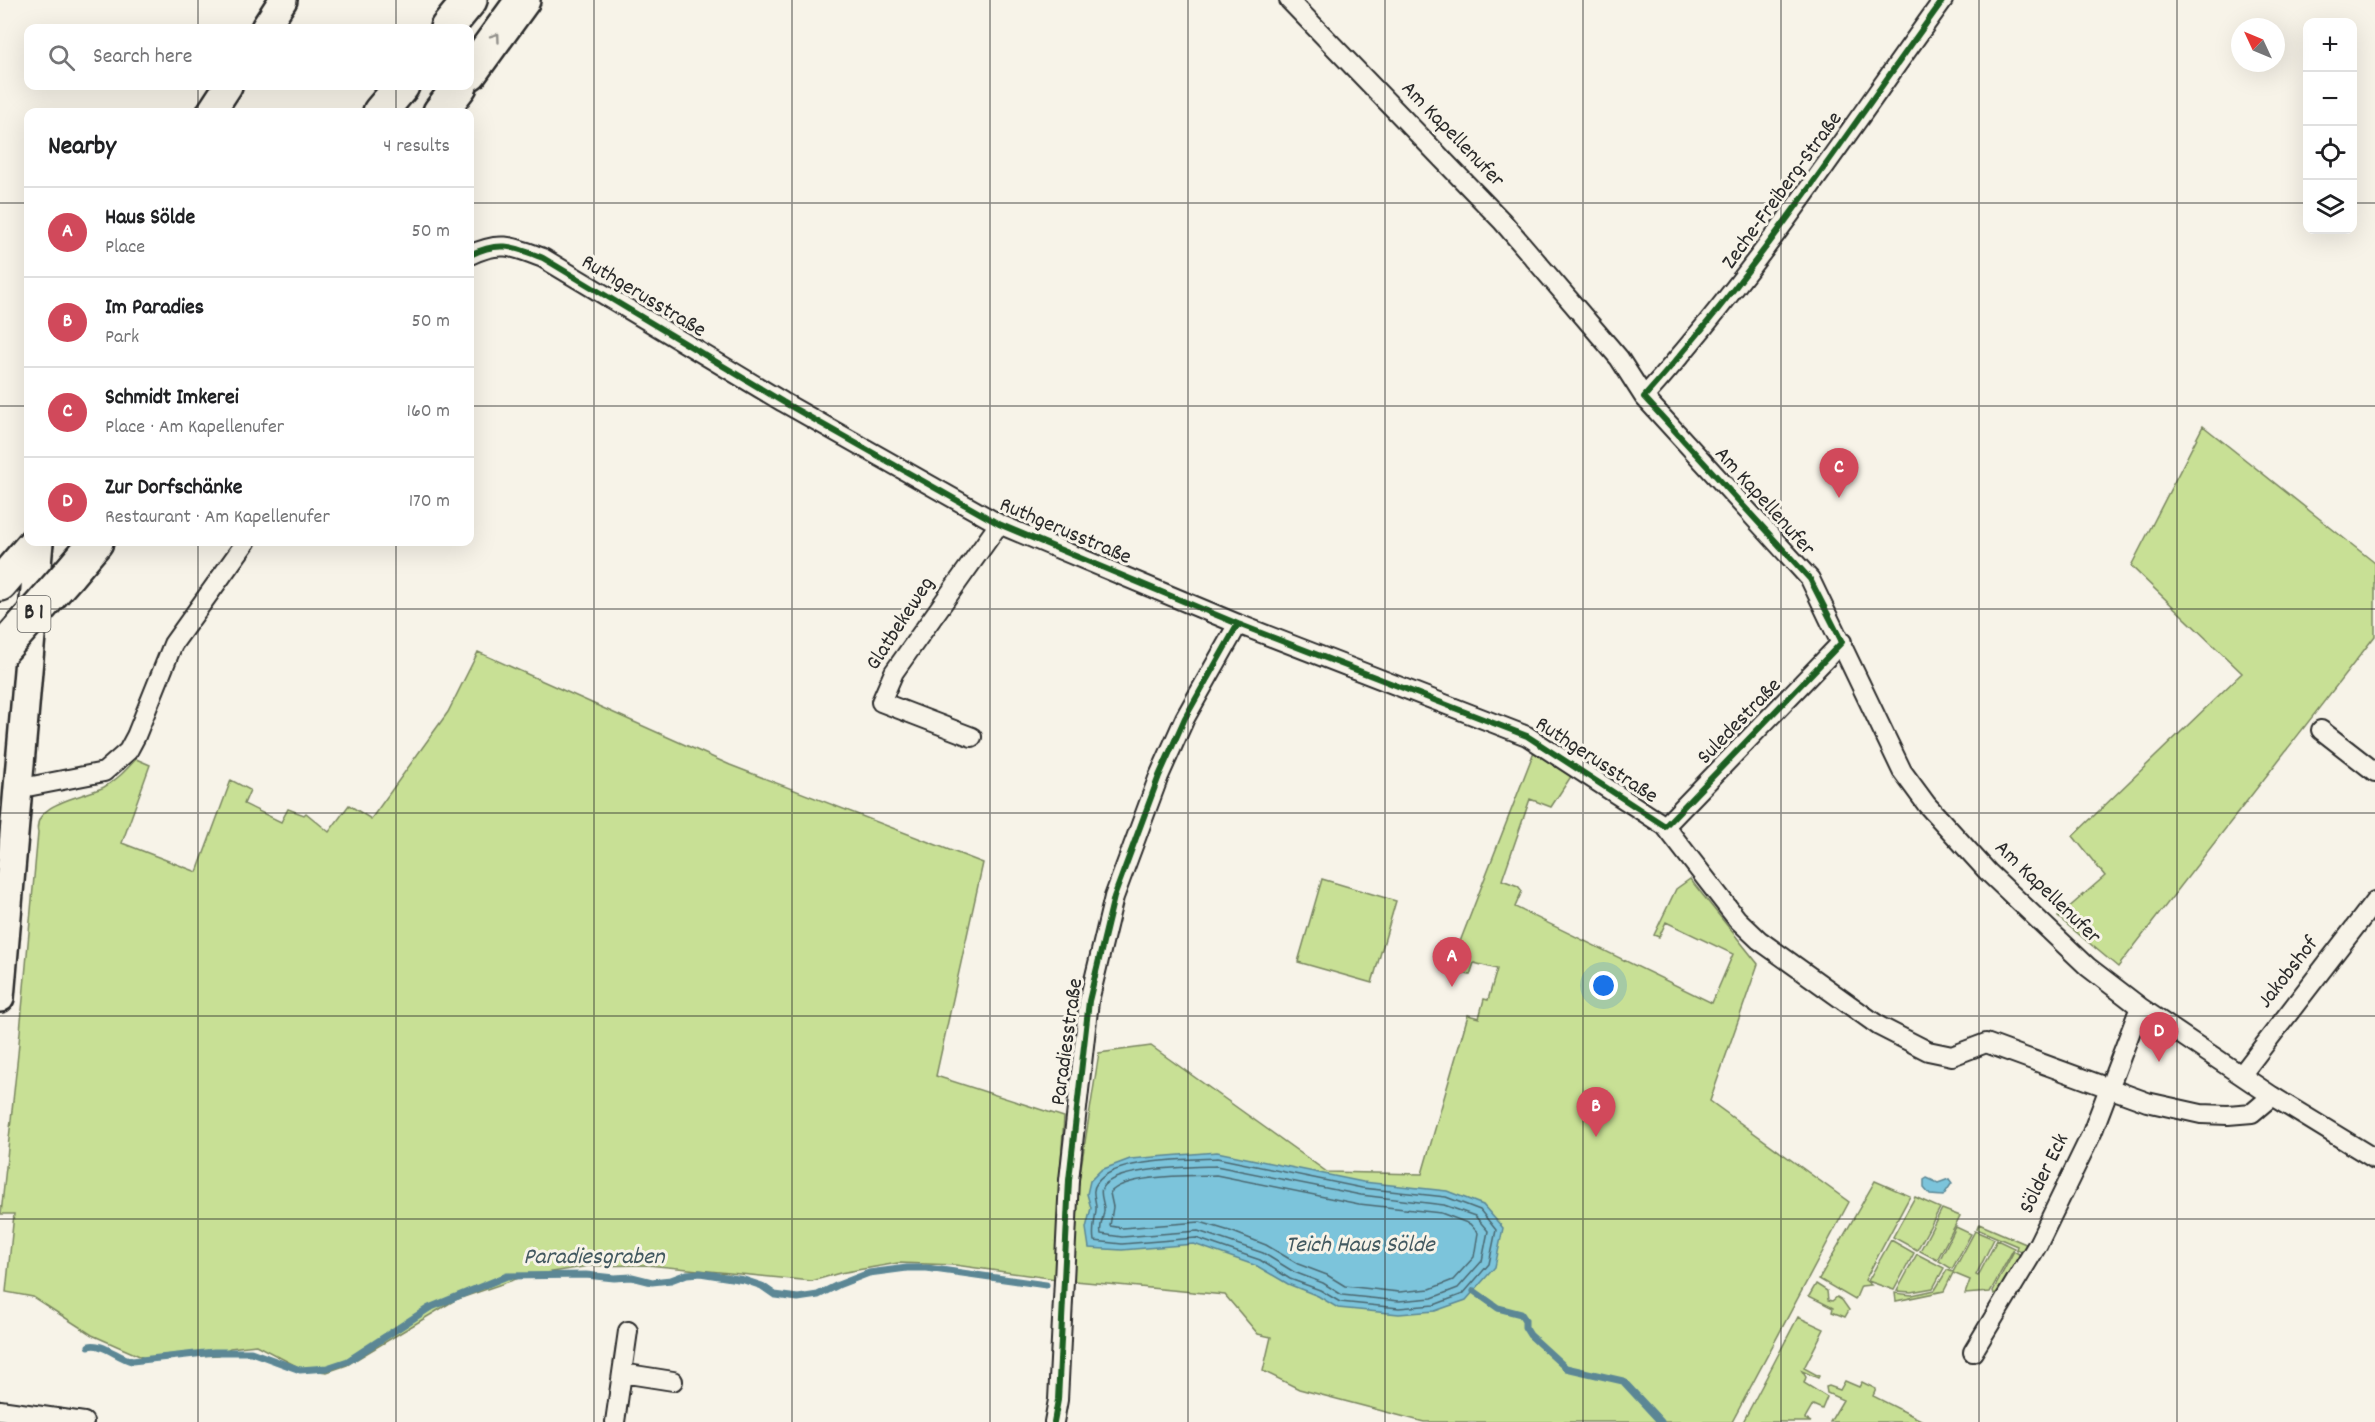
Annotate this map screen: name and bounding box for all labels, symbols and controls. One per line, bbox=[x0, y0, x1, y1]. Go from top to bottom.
north arrow bbox=[2231, 18, 2285, 72]
map controls bbox=[2303, 18, 2357, 234]
button: + bbox=[2303, 18, 2357, 72]
search box bbox=[24, 24, 474, 90]
one-way arrow bbox=[489, 32, 500, 43]
icon: search bbox=[45, 41, 78, 74]
text: Search here bbox=[93, 42, 192, 73]
button: − bbox=[2303, 72, 2357, 126]
street label: Am Kapellenufer bbox=[1393, 75, 1512, 196]
street label: Zeche-Freiberg-Straße bbox=[1715, 106, 1851, 276]
button: locate bbox=[2303, 126, 2357, 180]
text: Nearby bbox=[48, 129, 116, 166]
text: 4 results bbox=[383, 133, 450, 161]
button: layers bbox=[2303, 180, 2357, 234]
text: Haus Sölde bbox=[105, 203, 195, 234]
text: A bbox=[62, 218, 73, 246]
text: 50 m bbox=[412, 218, 450, 246]
text: Place bbox=[105, 234, 145, 262]
street label: Ruthgerusstraße bbox=[575, 248, 711, 346]
text: Im Paradies bbox=[105, 293, 204, 324]
text: B bbox=[63, 308, 72, 336]
text: 50 m bbox=[412, 308, 450, 336]
text: Park bbox=[105, 324, 139, 352]
text: Schmidt Imkerei bbox=[105, 383, 239, 414]
text: C bbox=[63, 398, 72, 426]
text: 160 m bbox=[407, 398, 450, 426]
text: Place · Am Kapellenufer bbox=[105, 414, 284, 442]
street label: Am Kapellenufer bbox=[1706, 440, 1822, 564]
pin: C bbox=[1820, 448, 1858, 498]
text: Zur Dorfschänke bbox=[105, 473, 242, 504]
text: D bbox=[62, 488, 73, 516]
text: 170 m bbox=[409, 488, 450, 516]
street label: Ruthgerusstraße bbox=[994, 490, 1136, 574]
text: Restaurant · Am Kapellenufer bbox=[105, 504, 330, 532]
street label: Glatbekeweg bbox=[859, 571, 943, 677]
road number: B 1 bbox=[18, 596, 51, 632]
street label: Suledestraße bbox=[1691, 672, 1789, 772]
street label: Ruthgerusstraße bbox=[1529, 710, 1663, 812]
street label: Am Kapellenufer bbox=[1987, 834, 2108, 953]
street label: Jakobshof bbox=[2251, 930, 2328, 1015]
pin: A bbox=[1432, 938, 1472, 987]
your location bbox=[1589, 971, 1618, 1000]
street label: Paradiesstraße bbox=[1044, 976, 1092, 1108]
pin: D bbox=[2140, 1012, 2178, 1062]
pin: B bbox=[1576, 1088, 1616, 1137]
street label: Sölder Eck bbox=[2012, 1129, 2078, 1219]
water label: Teich Haus Sölde bbox=[1286, 1229, 1436, 1263]
water label: Paradiesgraben bbox=[523, 1241, 666, 1275]

